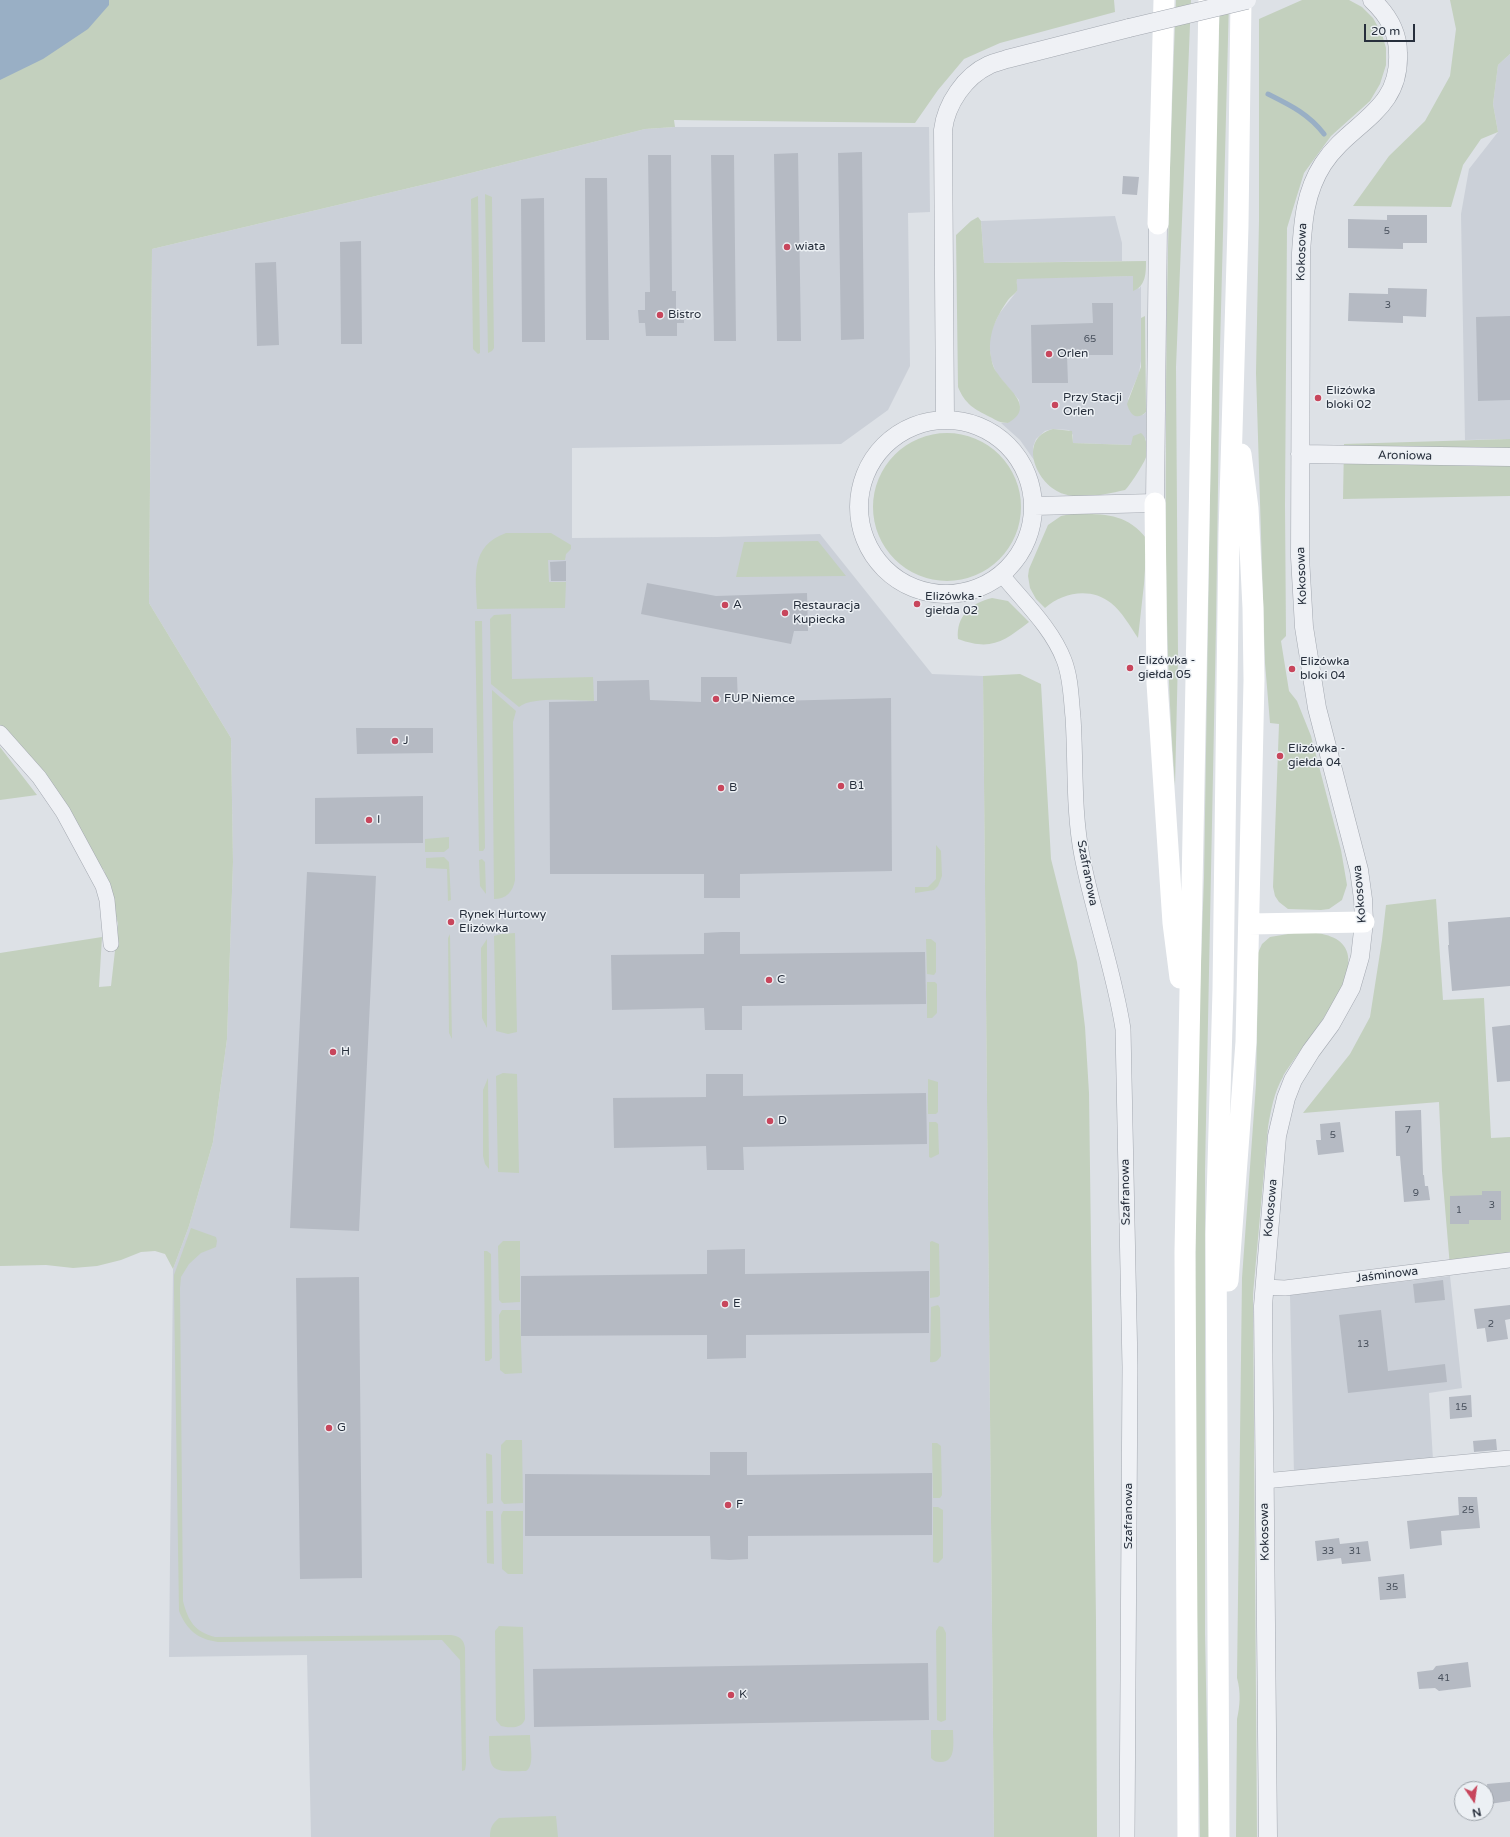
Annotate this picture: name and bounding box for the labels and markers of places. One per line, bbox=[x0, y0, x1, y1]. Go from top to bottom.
place label: wiata bbox=[795, 240, 825, 254]
marker: wiata bbox=[782, 242, 792, 252]
place label: Bistro bbox=[668, 308, 701, 322]
marker: Bistro bbox=[655, 310, 665, 320]
place label: Orlen bbox=[1057, 347, 1088, 361]
marker: Orlen bbox=[1044, 349, 1054, 359]
place label: Elizówka bloki 02 bbox=[1326, 384, 1375, 412]
place label: Przy Stacji Orlen bbox=[1063, 391, 1122, 419]
marker: Elizówka bloki 02 bbox=[1313, 393, 1323, 403]
marker: Przy Stacji Orlen bbox=[1050, 400, 1060, 410]
place label: Elizówka - giełda 02 bbox=[925, 590, 983, 618]
place label: A bbox=[733, 598, 742, 612]
place label: Restauracja Kupiecka bbox=[793, 599, 860, 627]
marker: Elizówka - giełda 02 bbox=[912, 599, 922, 609]
marker: A bbox=[720, 600, 730, 610]
marker: Restauracja Kupiecka bbox=[780, 608, 790, 618]
place label: Elizówka - giełda 05 bbox=[1138, 654, 1196, 682]
place label: Elizówka bloki 04 bbox=[1300, 655, 1349, 683]
marker: Elizówka - giełda 05 bbox=[1125, 663, 1135, 673]
marker: Elizówka bloki 04 bbox=[1287, 664, 1297, 674]
place label: FUP Niemce bbox=[724, 692, 795, 706]
marker: FUP Niemce bbox=[711, 694, 721, 704]
place label: J bbox=[403, 734, 409, 748]
marker: J bbox=[390, 736, 400, 746]
place label: Elizówka - giełda 04 bbox=[1288, 742, 1346, 770]
marker: Elizówka - giełda 04 bbox=[1275, 751, 1285, 761]
place label: B1 bbox=[849, 779, 865, 793]
place label: B bbox=[729, 781, 737, 795]
marker: B1 bbox=[836, 781, 846, 791]
marker: B bbox=[716, 783, 726, 793]
place label: I bbox=[377, 813, 380, 827]
marker: I bbox=[364, 815, 374, 825]
place label: Rynek Hurtowy Elizówka bbox=[459, 908, 546, 936]
marker: Rynek Hurtowy Elizówka bbox=[446, 917, 456, 927]
place label: C bbox=[777, 973, 785, 987]
marker: C bbox=[764, 975, 774, 985]
place label: H bbox=[341, 1045, 350, 1059]
marker: H bbox=[328, 1047, 338, 1057]
place label: D bbox=[778, 1114, 787, 1128]
marker: D bbox=[765, 1116, 775, 1126]
place label: E bbox=[733, 1297, 741, 1311]
marker: E bbox=[720, 1299, 730, 1309]
place label: G bbox=[337, 1421, 346, 1435]
marker: G bbox=[324, 1423, 334, 1433]
place label: F bbox=[736, 1498, 743, 1512]
marker: F bbox=[723, 1500, 733, 1510]
place label: K bbox=[739, 1688, 747, 1702]
marker: K bbox=[726, 1690, 736, 1700]

